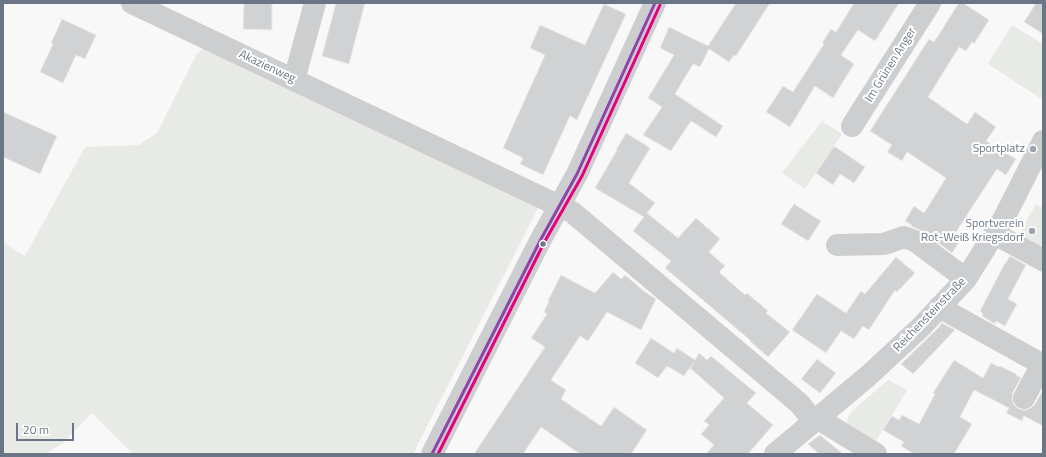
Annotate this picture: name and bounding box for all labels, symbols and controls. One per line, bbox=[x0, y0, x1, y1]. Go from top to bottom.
street label: Im Grünen Anger bbox=[862, 25, 920, 105]
street label: Akazienweg bbox=[236, 48, 298, 86]
place label: Sportplatz bbox=[973, 142, 1025, 156]
marker: Sportplatz bbox=[1028, 144, 1038, 154]
place label: Sportverein Rot-Weiß Kriegsdorf bbox=[921, 217, 1024, 245]
marker: Sportverein Rot-Weiß Kriegsdorf bbox=[1027, 226, 1037, 236]
unlabelled marker bbox=[538, 239, 548, 249]
street label: Reichensteinstraße bbox=[891, 275, 969, 355]
scale bar bbox=[18, 415, 76, 441]
text: 20 m bbox=[23, 420, 49, 439]

